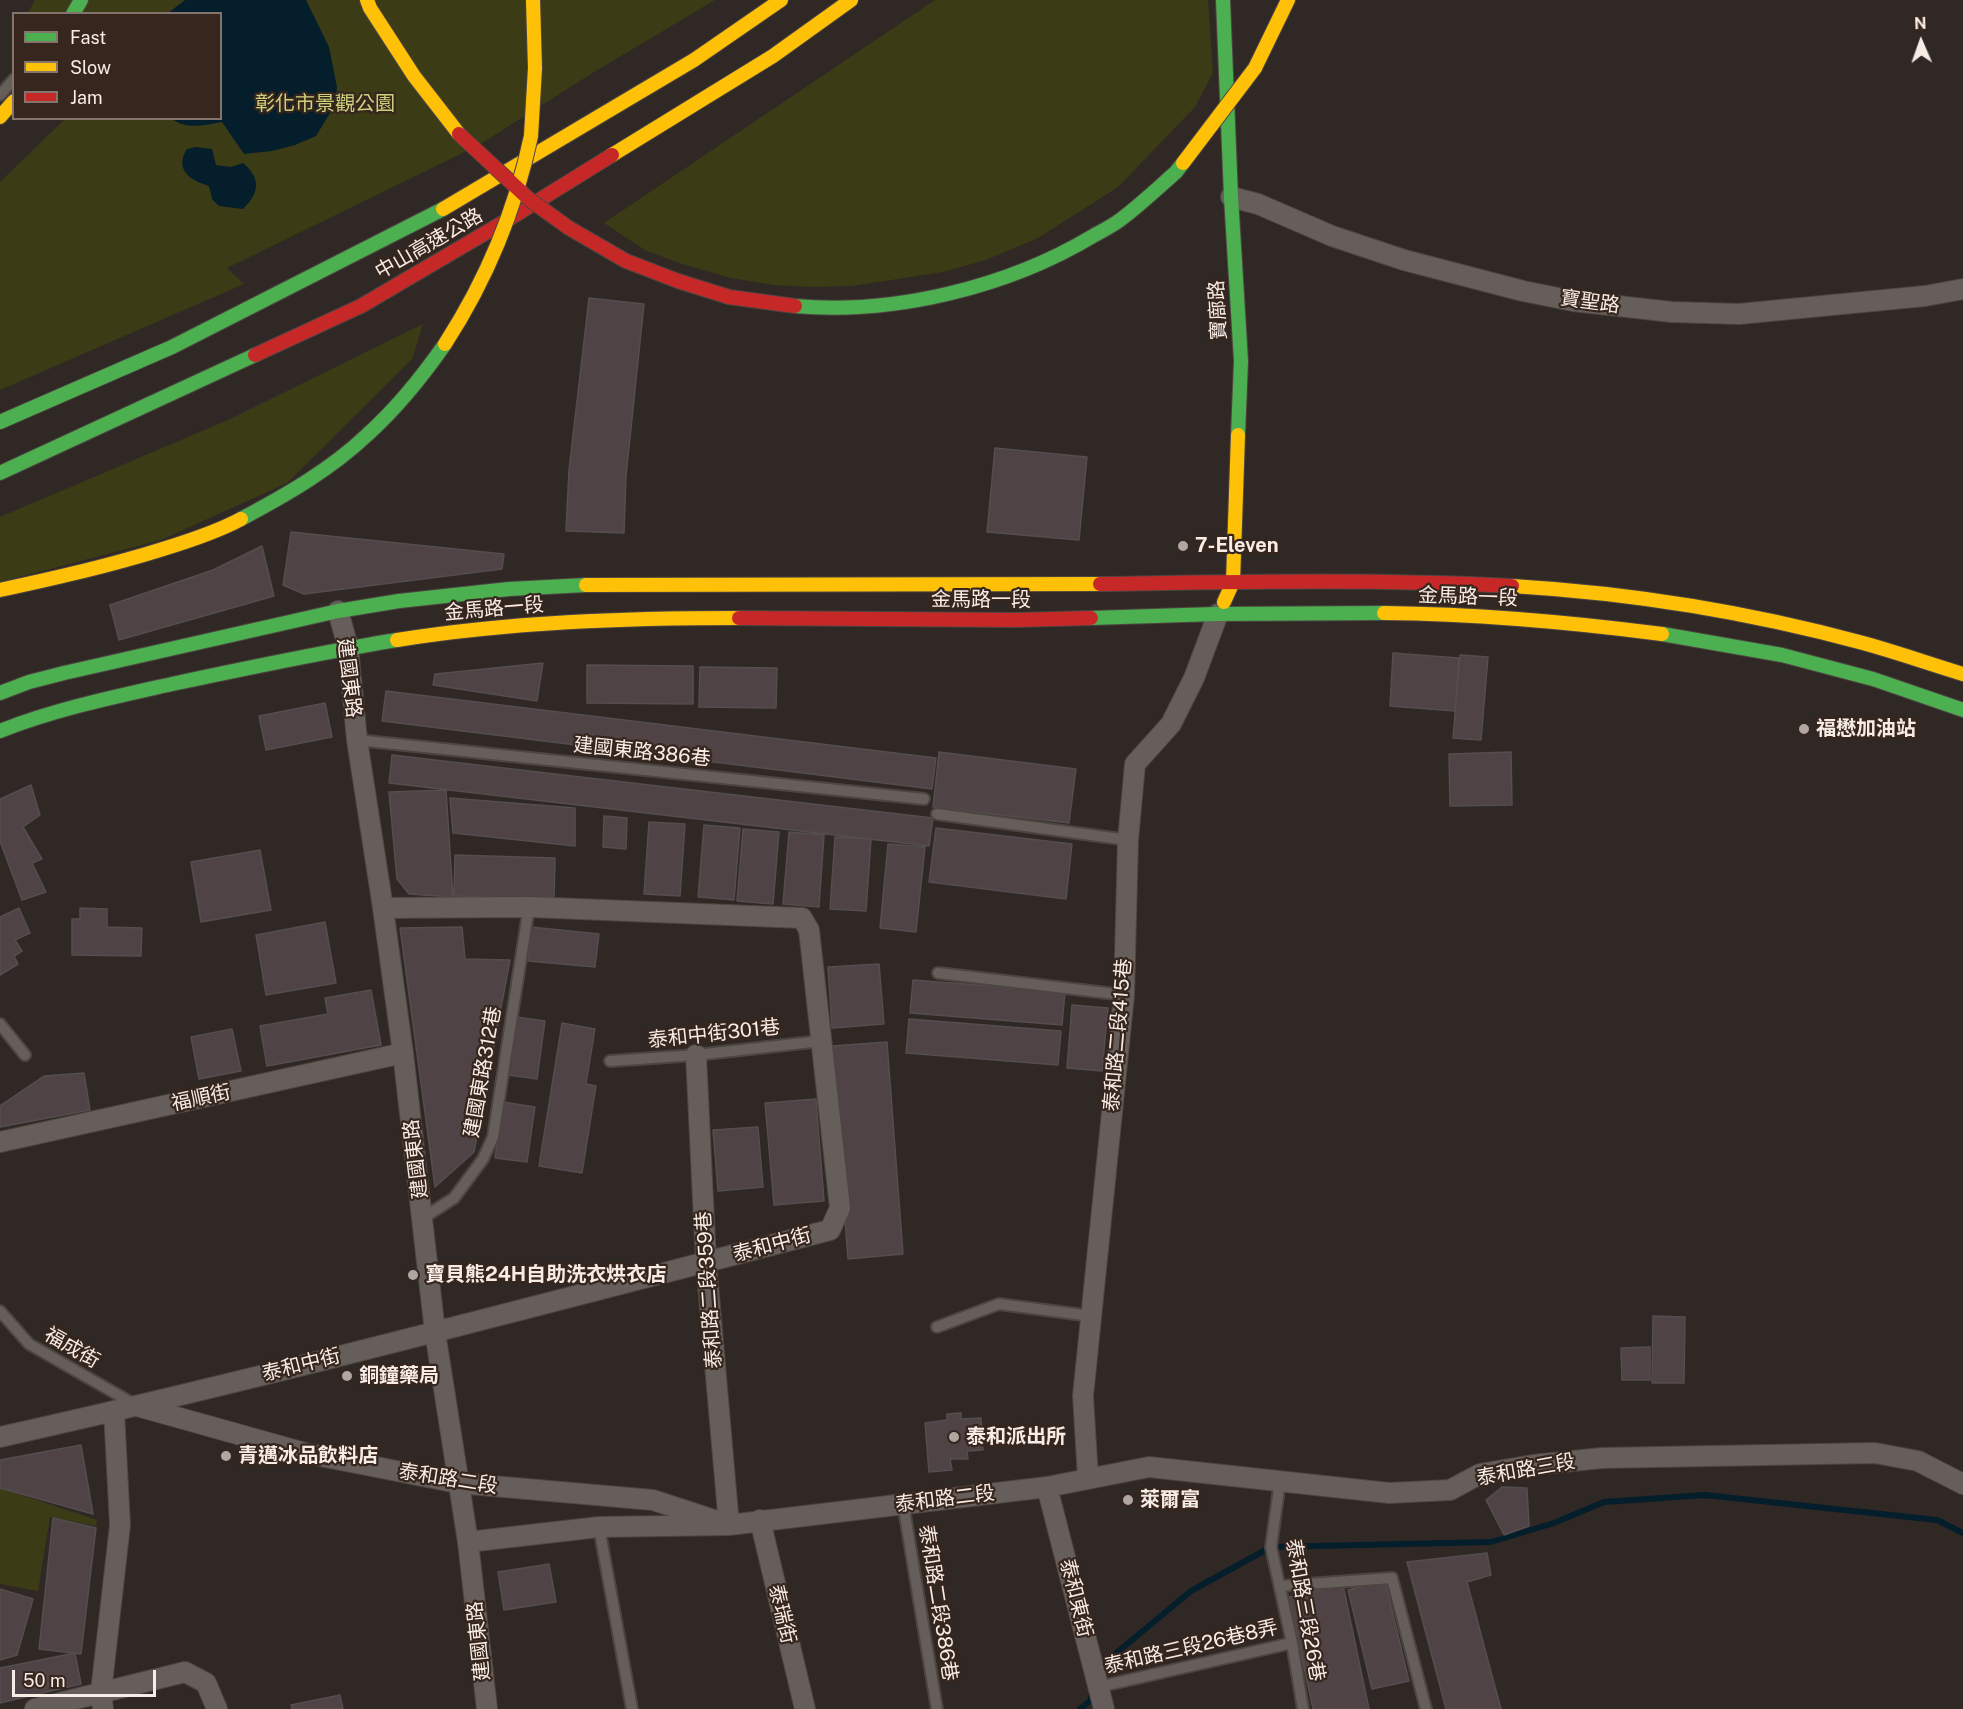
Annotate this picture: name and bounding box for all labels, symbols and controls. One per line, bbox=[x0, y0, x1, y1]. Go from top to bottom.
legend bbox=[12, 12, 222, 120]
north arrow bbox=[1891, 12, 1951, 72]
text: N bbox=[1914, 14, 1927, 33]
text: Fast bbox=[70, 27, 106, 48]
text: Slow bbox=[70, 57, 111, 78]
text: Jam bbox=[70, 87, 103, 108]
park label: 彰化市景觀公園 bbox=[255, 92, 395, 116]
street label: 中山高速公路 bbox=[371, 204, 487, 284]
street label: 寶廍路 bbox=[1204, 279, 1232, 341]
street label: 寶聖路 bbox=[1559, 286, 1621, 318]
place label: 7-Eleven bbox=[1195, 534, 1279, 558]
marker: 7-Eleven bbox=[1176, 539, 1190, 553]
street label: 金馬路一段 bbox=[1418, 583, 1518, 611]
street label: 金馬路一段 bbox=[931, 588, 1031, 612]
street label: 金馬路一段 bbox=[443, 593, 545, 625]
street label: 建國東路 bbox=[332, 637, 366, 719]
place label: 福懋加油站 bbox=[1816, 717, 1916, 741]
marker: 福懋加油站 bbox=[1797, 722, 1811, 736]
street label: 建國東路386巷 bbox=[572, 733, 712, 771]
street label: 泰和路二段415巷 bbox=[1099, 957, 1137, 1113]
street label: 建國東路312巷 bbox=[460, 1005, 506, 1139]
street label: 泰和中街301巷 bbox=[647, 1015, 781, 1053]
street label: 福順街 bbox=[169, 1080, 233, 1116]
street label: 建國東路 bbox=[399, 1118, 433, 1200]
street label: 泰和路二段359巷 bbox=[692, 1210, 726, 1370]
street label: 泰和中街 bbox=[730, 1223, 814, 1267]
place label: 寶貝熊24H自助洗衣烘衣店 bbox=[425, 1263, 666, 1287]
marker: 寶貝熊24H自助洗衣烘衣店 bbox=[406, 1268, 420, 1282]
street label: 福成街 bbox=[40, 1323, 104, 1373]
street label: 泰和中街 bbox=[259, 1344, 343, 1386]
place label: 銅鐘藥局 bbox=[359, 1364, 439, 1388]
marker: 銅鐘藥局 bbox=[340, 1369, 354, 1383]
place label: 泰和派出所 bbox=[966, 1425, 1066, 1449]
marker: 泰和派出所 bbox=[947, 1430, 961, 1444]
place label: 青邁冰品飲料店 bbox=[238, 1444, 378, 1468]
marker: 青邁冰品飲料店 bbox=[219, 1449, 233, 1463]
street label: 泰和路三段 bbox=[1475, 1449, 1577, 1491]
street label: 泰和路二段 bbox=[397, 1459, 499, 1499]
street label: 泰和路二段 bbox=[894, 1481, 996, 1517]
place label: 萊爾富 bbox=[1140, 1488, 1200, 1512]
marker: 萊爾富 bbox=[1121, 1493, 1135, 1507]
street label: 泰和路二段386巷 bbox=[914, 1523, 962, 1683]
street label: 泰和路三段26巷 bbox=[1281, 1537, 1329, 1683]
street label: 泰和東街 bbox=[1055, 1556, 1097, 1640]
street label: 泰瑞街 bbox=[764, 1582, 800, 1646]
street label: 建國東路 bbox=[463, 1600, 495, 1682]
street label: 泰和路三段26巷8弄 bbox=[1102, 1615, 1280, 1679]
scale bar bbox=[15, 1658, 159, 1696]
text: 50 m bbox=[23, 1670, 66, 1691]

